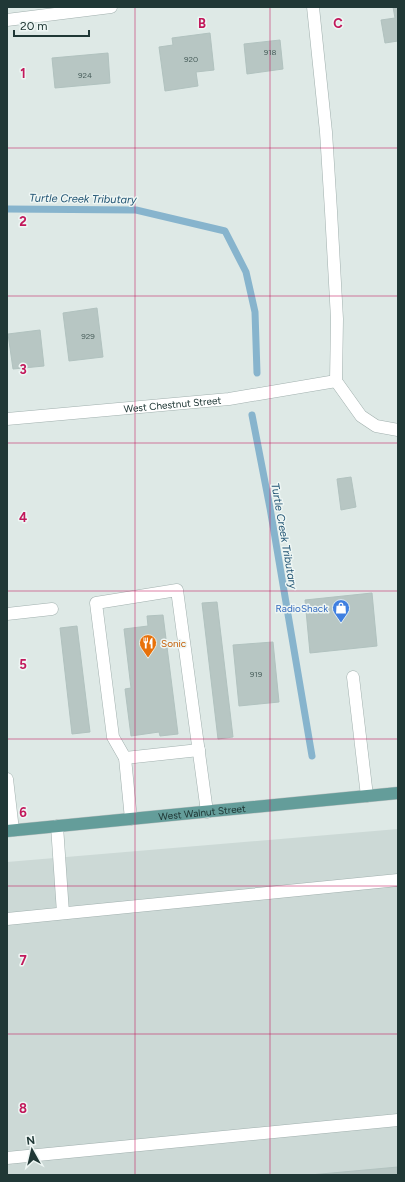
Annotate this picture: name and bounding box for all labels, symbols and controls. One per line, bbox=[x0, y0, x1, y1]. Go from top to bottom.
scale bar bbox=[14, 12, 89, 38]
text: B bbox=[198, 16, 206, 31]
text: C bbox=[333, 16, 343, 31]
text: 20 m bbox=[20, 19, 48, 33]
house number: 918 bbox=[264, 47, 276, 57]
house number: 920 bbox=[184, 54, 198, 64]
text: 1 bbox=[20, 66, 26, 81]
house number: 924 bbox=[78, 70, 92, 80]
water label: Turtle Creek Tributary bbox=[29, 192, 138, 206]
text: 2 bbox=[19, 214, 27, 229]
house number: 929 bbox=[81, 331, 95, 341]
text: 3 bbox=[19, 362, 27, 377]
street label: West Chestnut Street bbox=[123, 393, 222, 415]
water label: Turtle Creek Tributary bbox=[268, 482, 300, 591]
text: 4 bbox=[19, 510, 27, 525]
shop icon: RadioShack bbox=[331, 598, 351, 623]
place label: RadioShack bbox=[276, 602, 328, 615]
restaurant icon: Sonic bbox=[138, 633, 158, 658]
place label: Sonic bbox=[161, 637, 187, 650]
text: 5 bbox=[19, 657, 27, 672]
house number: 919 bbox=[250, 669, 263, 679]
street label: West Walnut Street bbox=[158, 801, 247, 823]
text: 6 bbox=[19, 805, 27, 820]
text: 7 bbox=[19, 953, 27, 968]
text: 8 bbox=[19, 1101, 27, 1116]
north arrow bbox=[12, 1130, 52, 1170]
text: N bbox=[26, 1134, 36, 1148]

